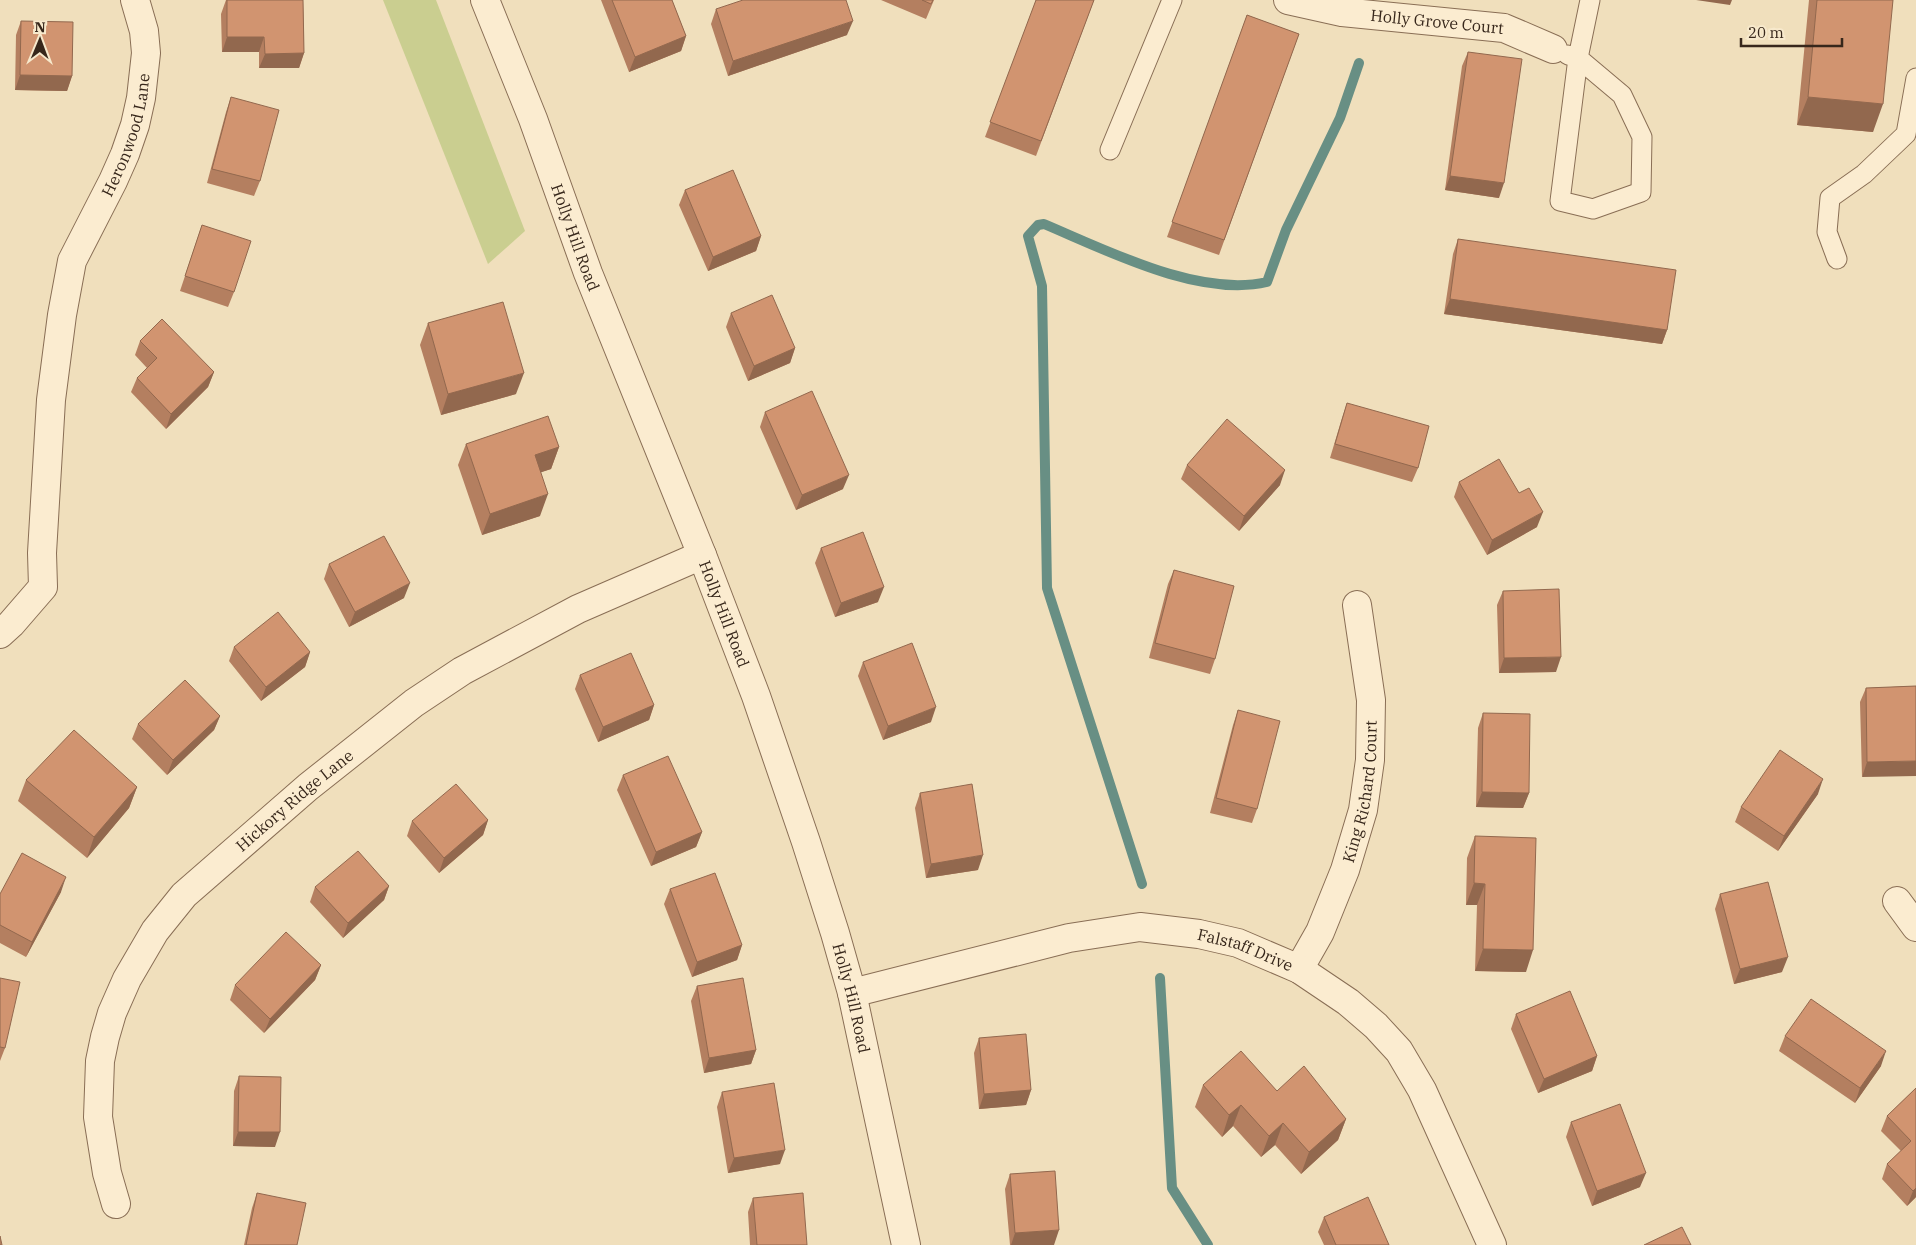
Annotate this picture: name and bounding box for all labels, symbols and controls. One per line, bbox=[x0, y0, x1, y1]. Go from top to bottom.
street label: Holly Grove Court bbox=[1370, 5, 1505, 38]
north arrow bbox=[15, 15, 65, 65]
scale bar bbox=[1741, 15, 1842, 47]
text: N bbox=[35, 18, 46, 36]
text: 20 m bbox=[1748, 23, 1784, 42]
street label: Heronwood Lane bbox=[97, 72, 154, 200]
street label: Holly Hill Road bbox=[547, 181, 604, 294]
street label: Holly Hill Road bbox=[695, 558, 754, 670]
street label: King Richard Court bbox=[1338, 720, 1381, 865]
street label: Hickory Ridge Lane bbox=[232, 745, 357, 855]
street label: Falstaff Drive bbox=[1196, 924, 1296, 975]
street label: Holly Hill Road bbox=[828, 941, 875, 1055]

